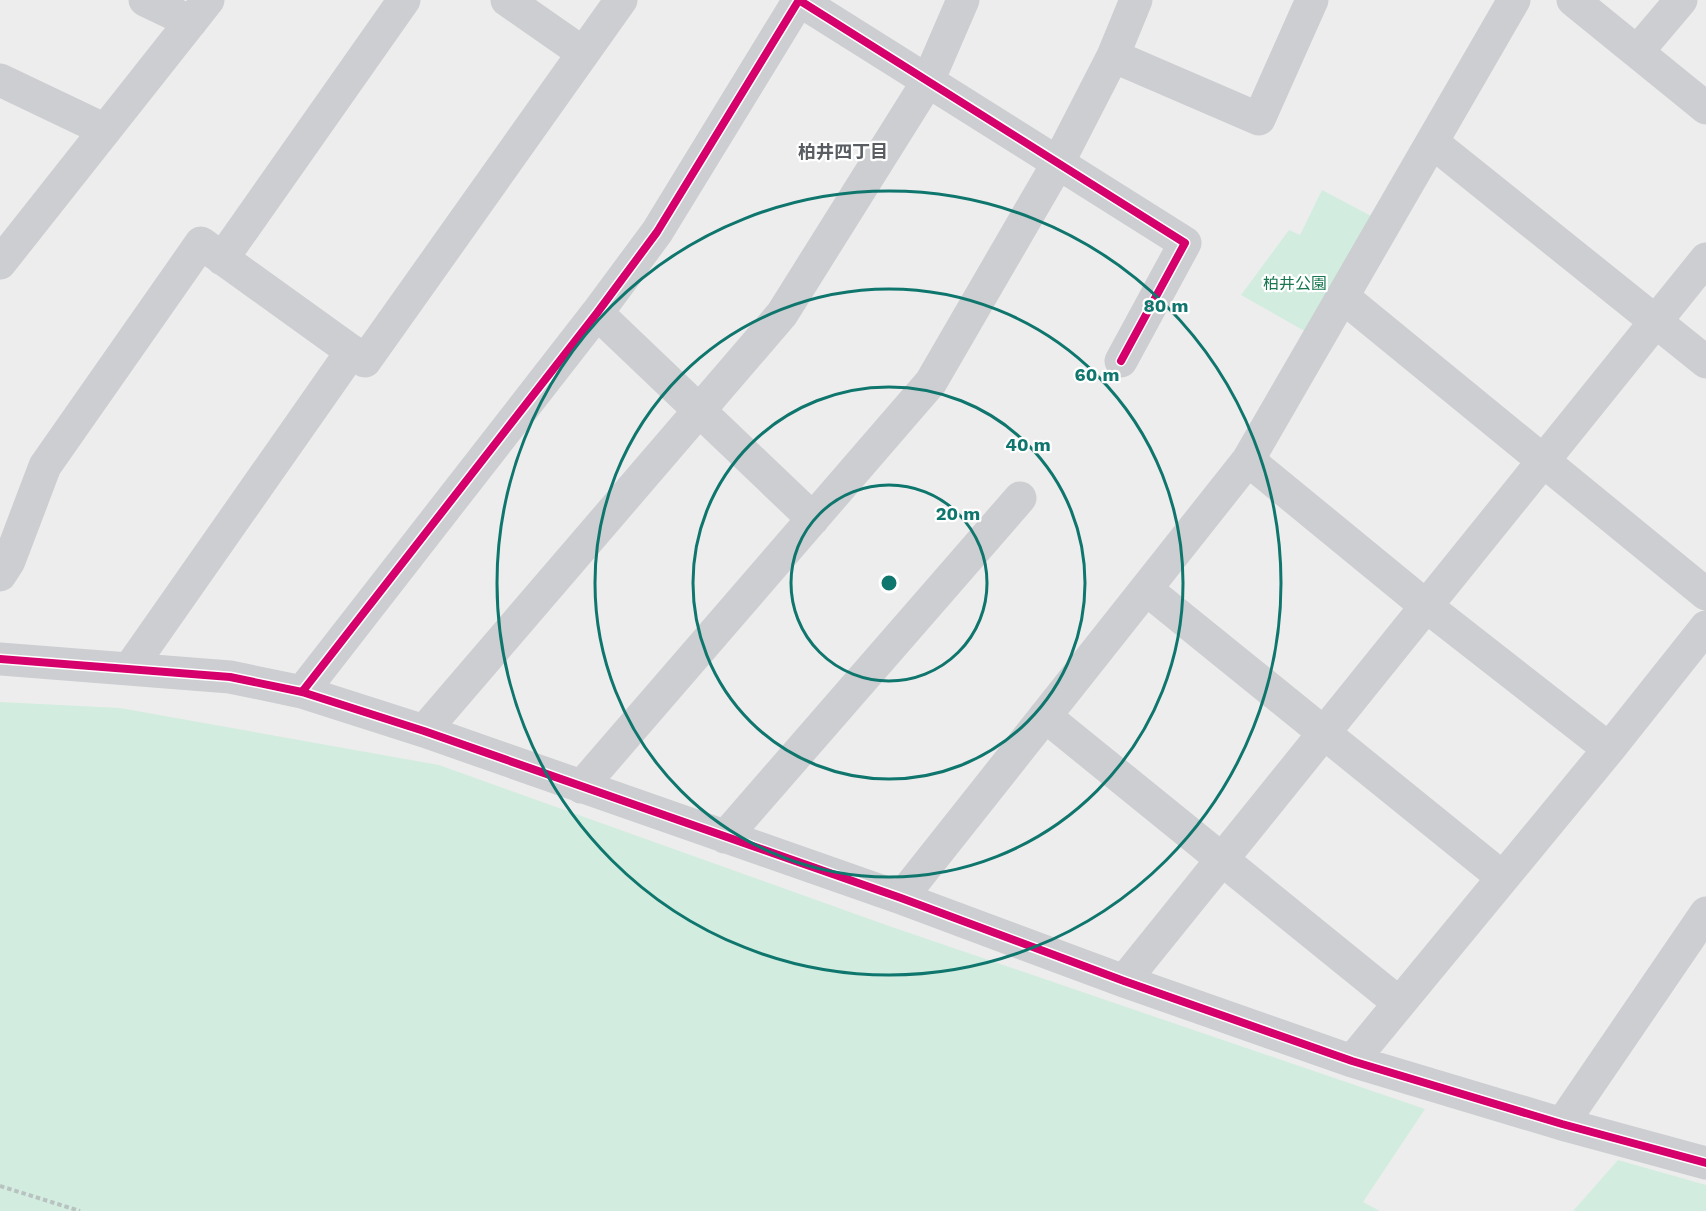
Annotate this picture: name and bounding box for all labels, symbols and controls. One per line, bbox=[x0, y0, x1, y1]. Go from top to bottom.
district label: 柏井四丁目 bbox=[798, 141, 888, 162]
park label: 柏井公園 bbox=[1263, 274, 1327, 293]
text: 80 m bbox=[1144, 295, 1188, 316]
text: 60 m bbox=[1075, 364, 1119, 385]
text: 40 m bbox=[1005, 434, 1051, 455]
text: 20 m bbox=[936, 503, 980, 524]
centre of rings bbox=[879, 573, 899, 593]

